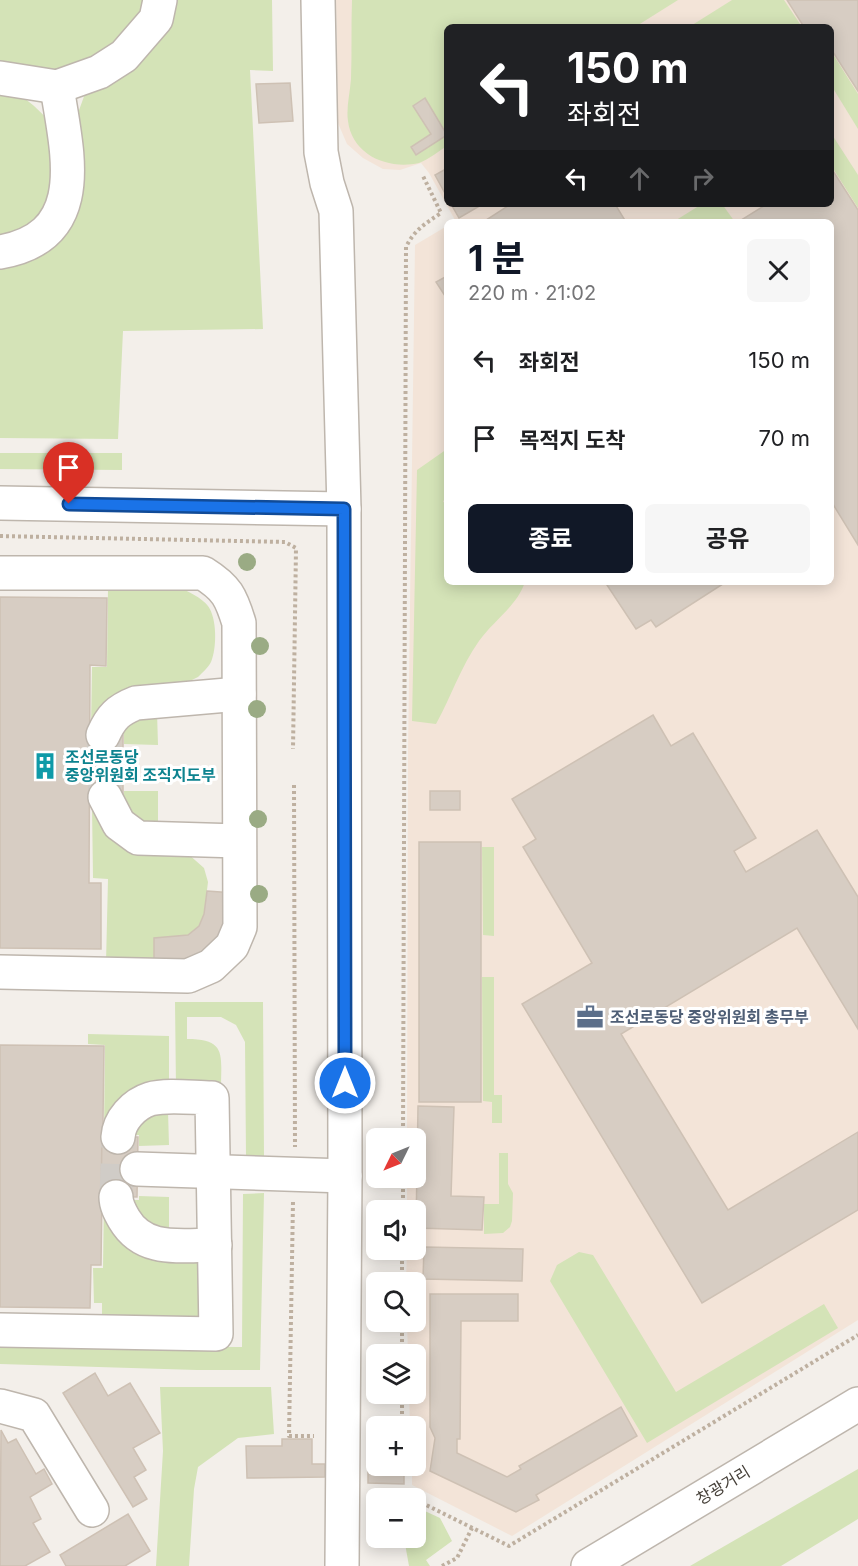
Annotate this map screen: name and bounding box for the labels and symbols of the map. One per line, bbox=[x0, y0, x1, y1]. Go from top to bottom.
pin bbox=[43, 442, 94, 504]
place label: 조선로동당 중앙위원회 조직지도부 bbox=[65, 747, 216, 785]
building icon: 조선로동당 중앙위원회 조직지도부 bbox=[30, 751, 60, 781]
office icon: 조선로동당 중앙위원회 총무부 bbox=[575, 1002, 605, 1032]
place label: 조선로동당 중앙위원회 총무부 bbox=[610, 1007, 809, 1027]
position arrow bbox=[313, 1051, 377, 1115]
north arrow bbox=[366, 1128, 426, 1188]
street label: 창광거리 bbox=[693, 1461, 753, 1509]

